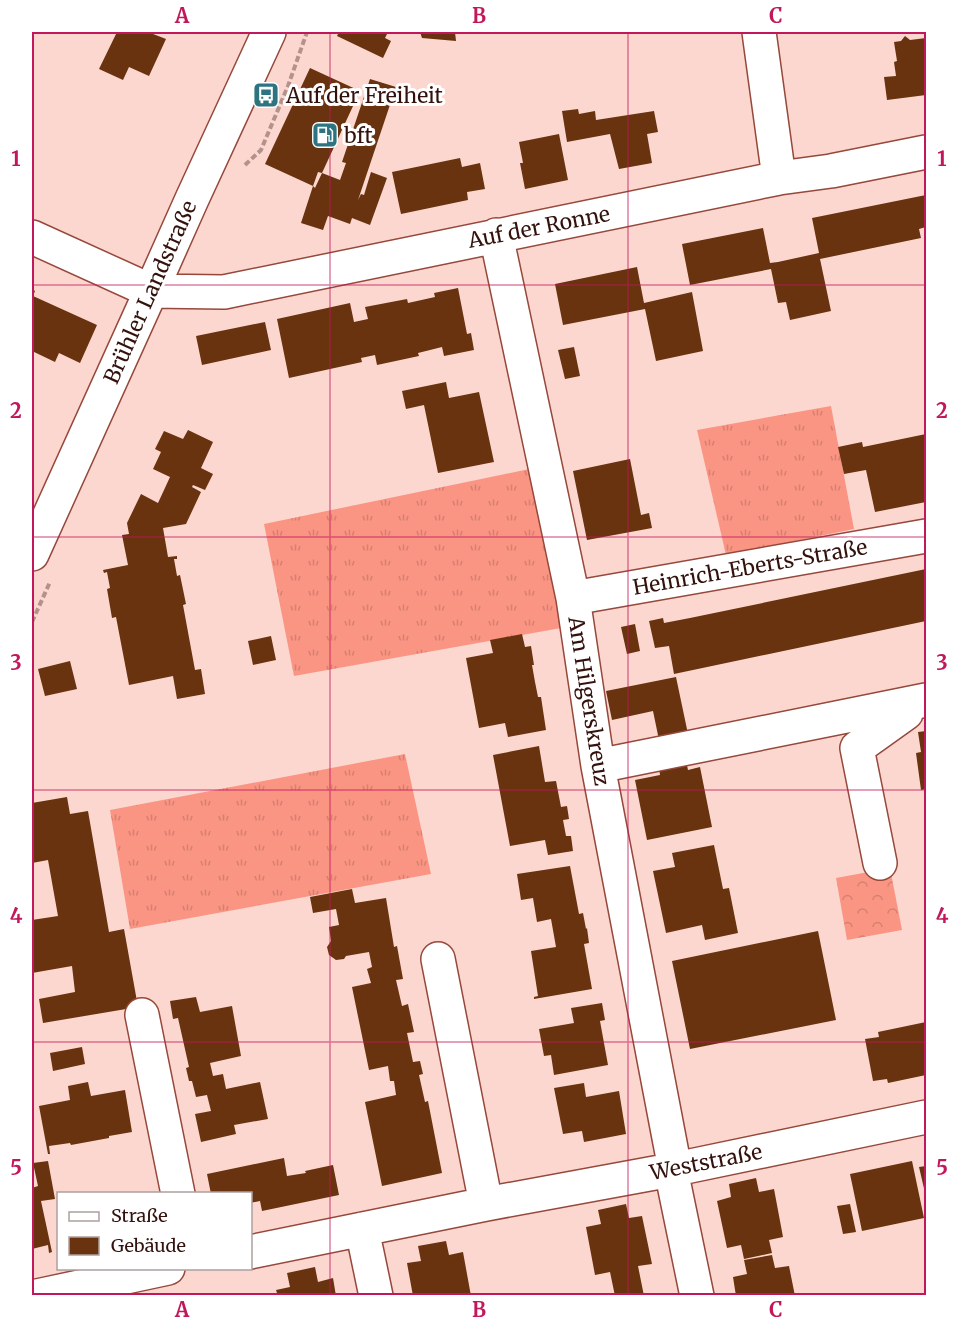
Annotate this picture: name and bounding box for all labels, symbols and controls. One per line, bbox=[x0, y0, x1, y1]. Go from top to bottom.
text: A bbox=[174, 3, 190, 28]
text: B bbox=[472, 3, 486, 28]
text: C bbox=[769, 3, 783, 28]
bus stop icon: Auf der Freiheit bbox=[251, 80, 281, 110]
place label: Auf der Freiheit bbox=[285, 82, 443, 109]
fuel station icon: bft bbox=[310, 120, 340, 150]
place label: bft bbox=[343, 122, 373, 149]
text: 1 bbox=[11, 146, 21, 171]
text: 1 bbox=[937, 146, 947, 171]
street label: Brühler Landstraße bbox=[97, 196, 203, 388]
street label: Auf der Ronne bbox=[465, 200, 612, 254]
text: 2 bbox=[10, 398, 22, 423]
text: 2 bbox=[936, 398, 948, 423]
street label: Heinrich-Eberts-Straße bbox=[631, 533, 869, 601]
street label: Am Hilgerskreuz bbox=[562, 613, 616, 788]
text: 3 bbox=[10, 650, 22, 675]
text: 3 bbox=[936, 650, 948, 675]
text: 4 bbox=[10, 903, 23, 928]
text: 4 bbox=[936, 903, 949, 928]
street label: Weststraße bbox=[647, 1138, 764, 1186]
text: 5 bbox=[10, 1155, 22, 1180]
text: 5 bbox=[936, 1155, 948, 1180]
legend bbox=[57, 1192, 252, 1270]
text: Straße bbox=[111, 1204, 168, 1227]
text: Gebäude bbox=[111, 1234, 186, 1257]
text: A bbox=[174, 1297, 190, 1322]
text: B bbox=[472, 1297, 486, 1322]
text: C bbox=[769, 1297, 783, 1322]

